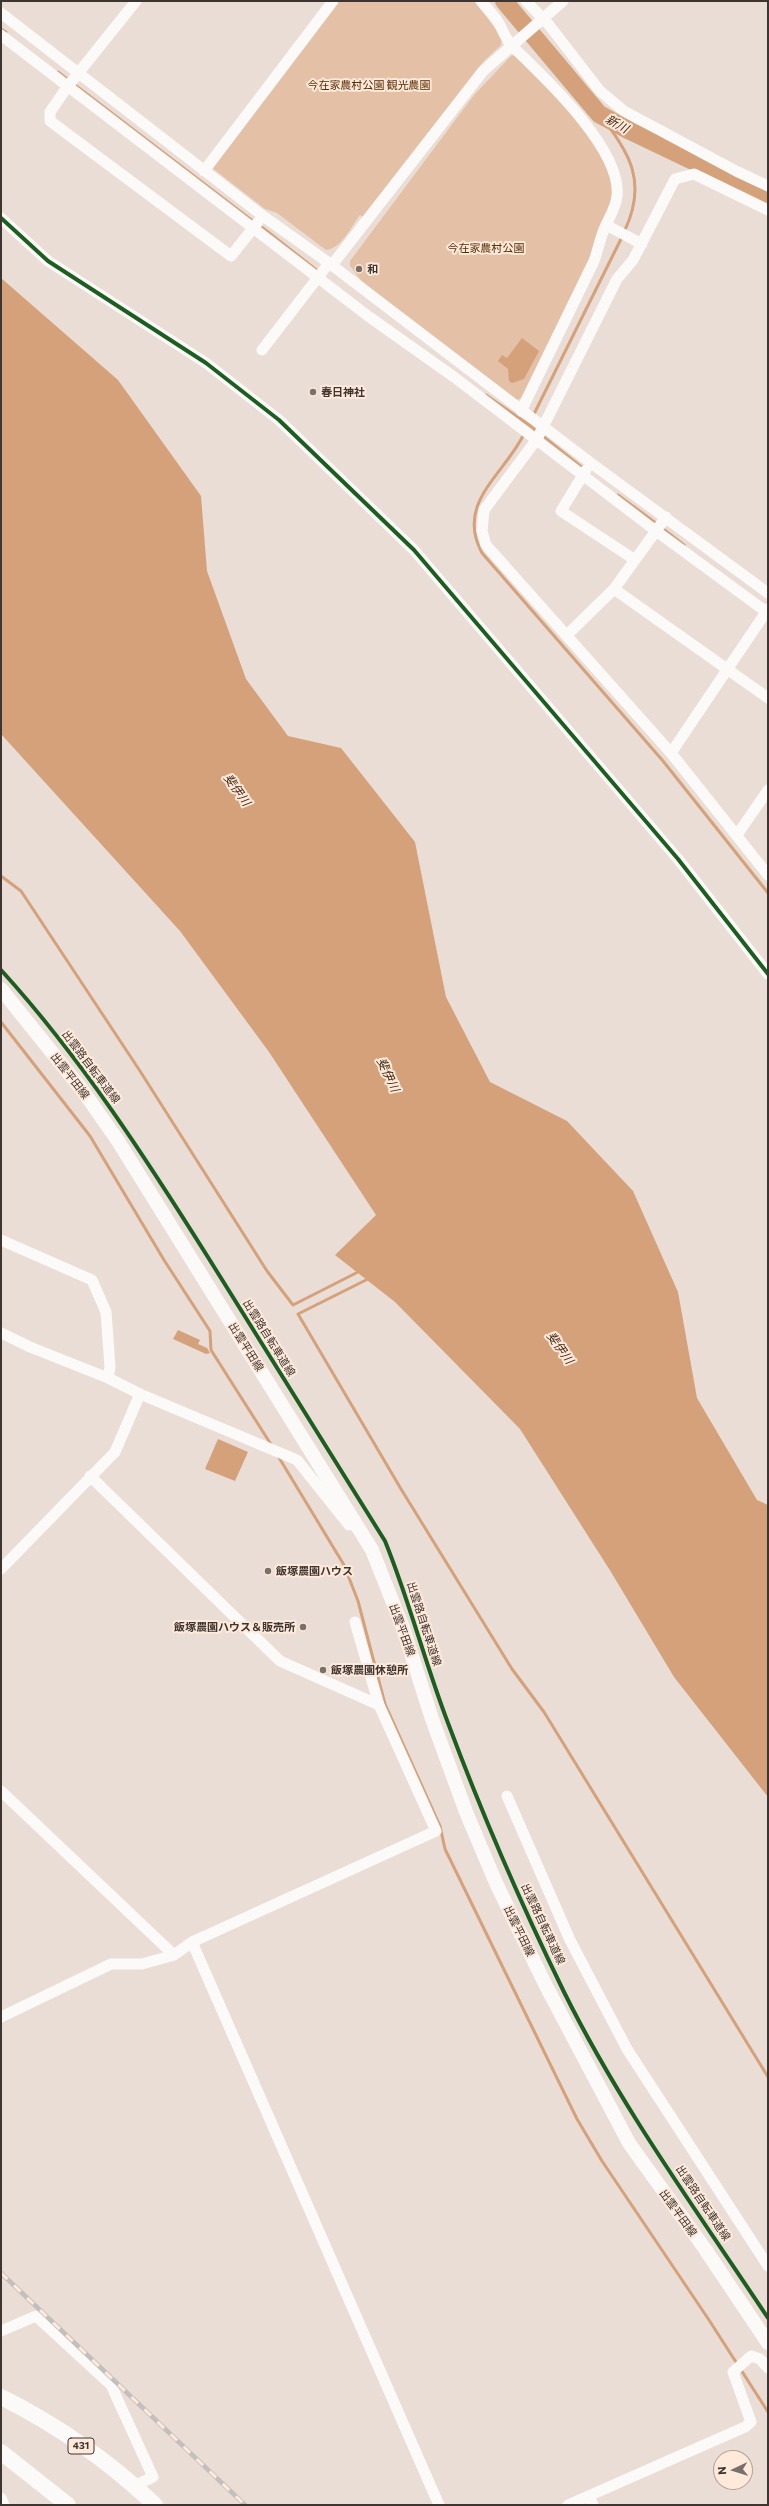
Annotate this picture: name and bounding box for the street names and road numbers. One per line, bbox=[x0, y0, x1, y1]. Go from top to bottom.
street label: 出雲路自転車道線 bbox=[59, 1028, 123, 1106]
street label: 出雲平田線 bbox=[48, 1050, 92, 1102]
street label: 出雲路自転車道線 bbox=[240, 1297, 298, 1379]
street label: 出雲平田線 bbox=[226, 1320, 266, 1374]
street label: 出雲路自転車道線 bbox=[404, 1580, 444, 1668]
street label: 出雲平田線 bbox=[386, 1602, 418, 1658]
street label: 出雲路自転車道線 bbox=[518, 1881, 568, 1967]
street label: 出雲平田線 bbox=[501, 1903, 537, 1959]
street label: 出雲路自転車道線 bbox=[673, 2163, 733, 2243]
street label: 出雲平田線 bbox=[656, 2187, 700, 2239]
road number: 431 bbox=[68, 2438, 94, 2454]

